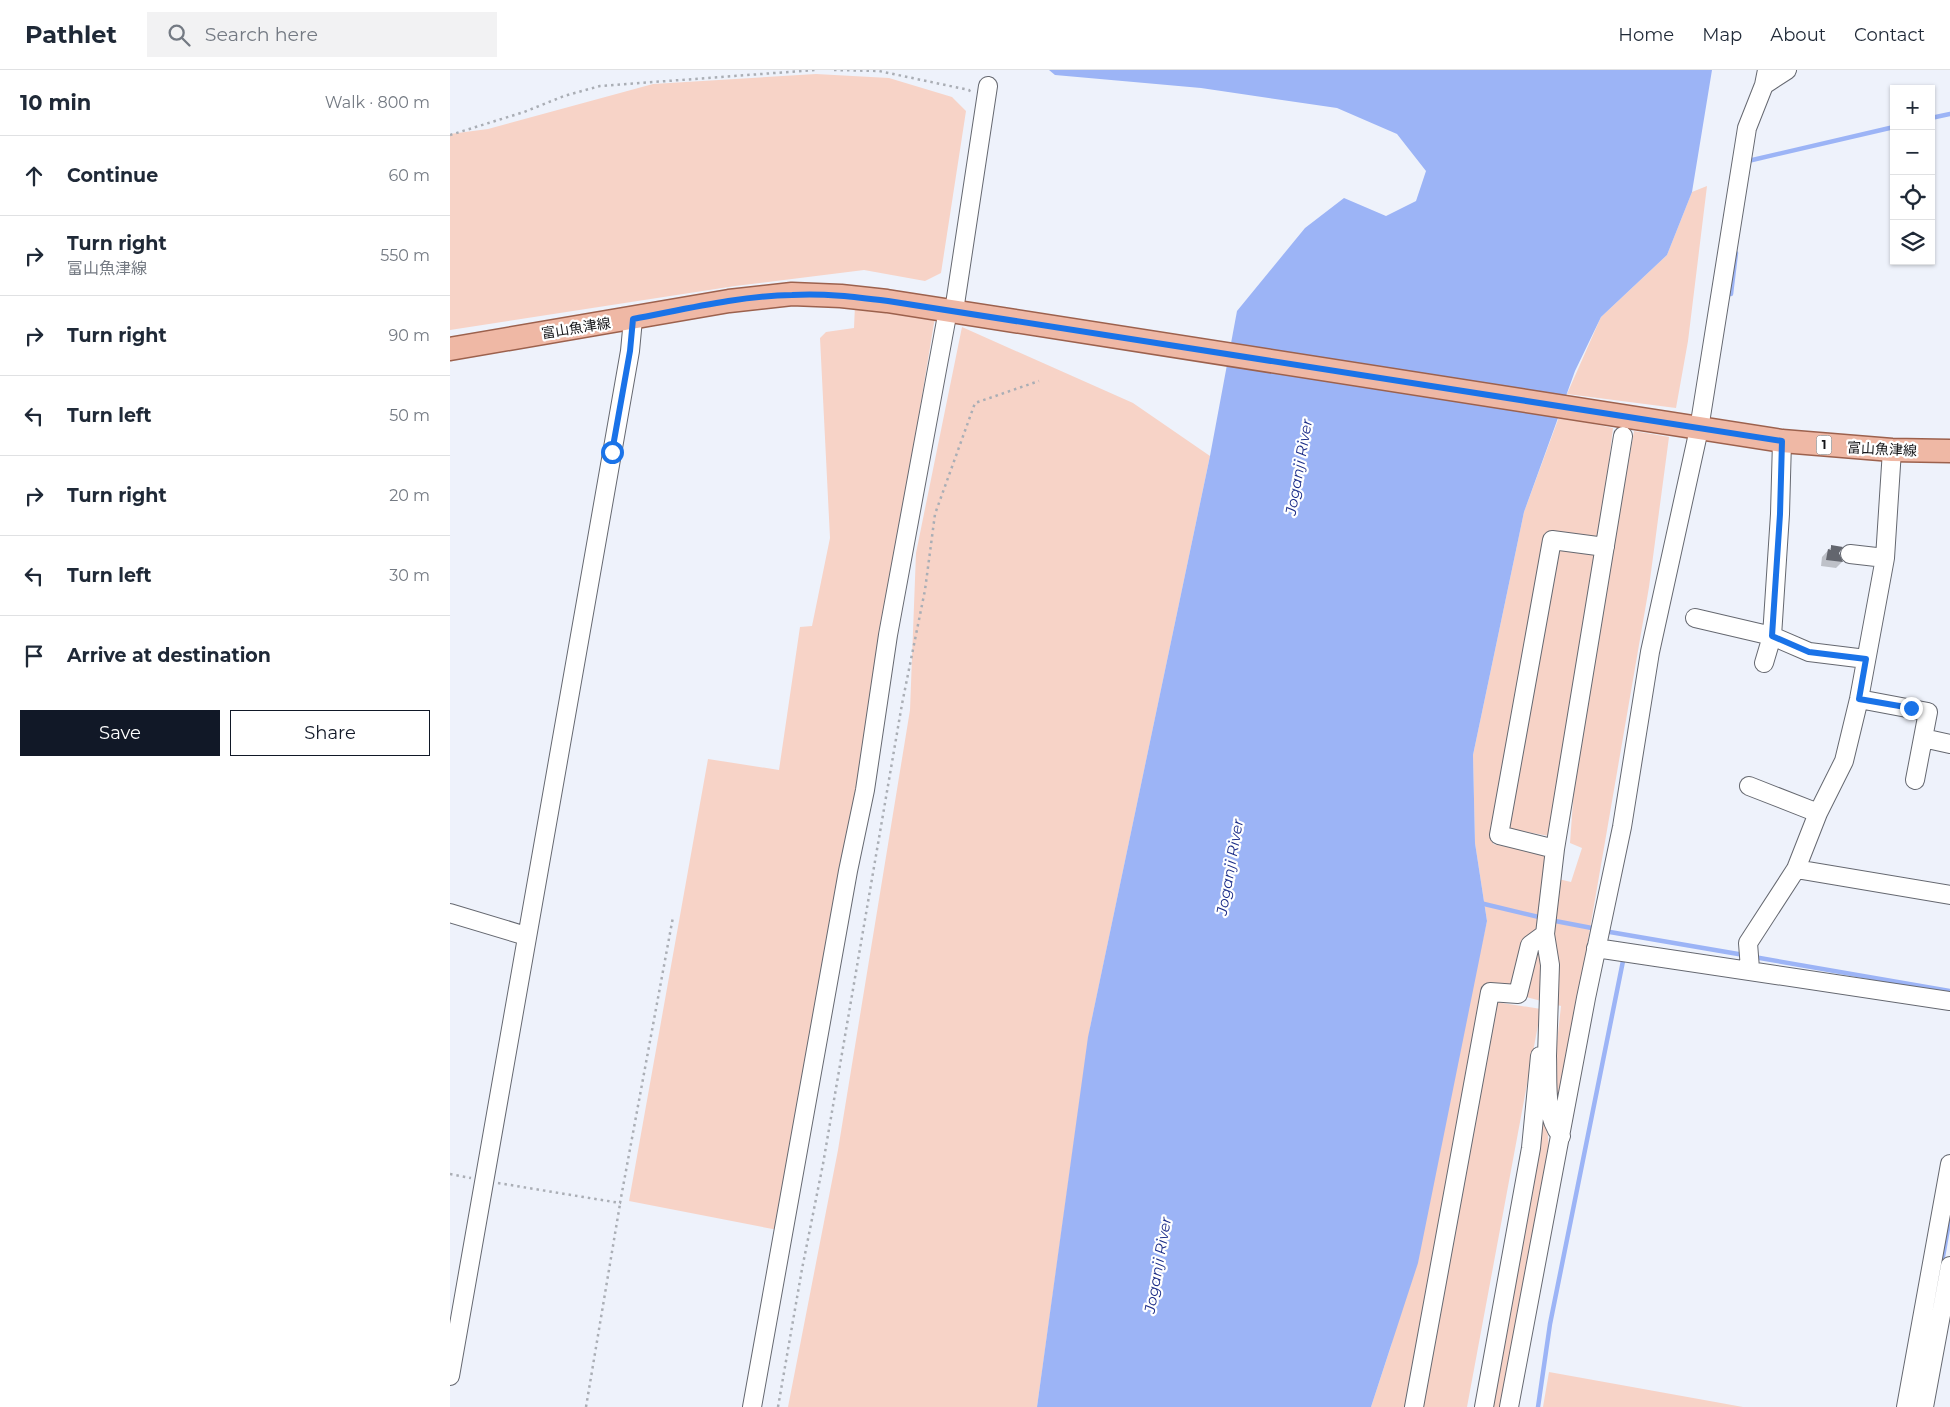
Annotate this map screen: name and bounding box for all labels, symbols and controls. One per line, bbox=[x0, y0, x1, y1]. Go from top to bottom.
search box bbox=[147, 12, 497, 57]
text: Pathlet bbox=[25, 20, 117, 49]
icon: search bbox=[165, 21, 193, 49]
text: Search here bbox=[205, 23, 318, 46]
text: Home bbox=[1618, 24, 1674, 46]
text: Map bbox=[1702, 24, 1742, 46]
text: About bbox=[1770, 24, 1826, 46]
text: Contact bbox=[1854, 24, 1925, 46]
map controls bbox=[1890, 85, 1935, 265]
button: + bbox=[1890, 85, 1935, 130]
text: 10 min bbox=[20, 90, 91, 115]
text: Walk · 800 m bbox=[325, 93, 430, 112]
button: − bbox=[1890, 130, 1935, 175]
icon: ahead bbox=[20, 162, 48, 190]
text: Continue bbox=[67, 164, 158, 187]
text: 60 m bbox=[388, 166, 430, 185]
button: locate bbox=[1890, 175, 1935, 220]
button: layers bbox=[1890, 220, 1935, 265]
text: Turn right bbox=[67, 232, 167, 255]
icon: right bbox=[20, 242, 48, 270]
text: 550 m bbox=[380, 246, 430, 265]
text: 富山魚津線 bbox=[67, 259, 147, 278]
street label: 富山魚津線 bbox=[540, 314, 612, 342]
icon: right bbox=[20, 322, 48, 350]
text: Turn right bbox=[67, 324, 167, 347]
text: 90 m bbox=[388, 326, 430, 345]
icon: left bbox=[20, 402, 48, 430]
text: Turn left bbox=[67, 404, 152, 427]
text: 50 m bbox=[389, 406, 430, 425]
water label: Joganji River bbox=[1281, 416, 1316, 517]
road number: 1 bbox=[1816, 436, 1832, 454]
street label: 富山魚津線 bbox=[1847, 438, 1917, 460]
route start bbox=[601, 441, 624, 464]
icon: right bbox=[20, 482, 48, 510]
text: Turn right bbox=[67, 484, 167, 507]
text: 20 m bbox=[389, 486, 430, 505]
icon: left bbox=[20, 562, 48, 590]
text: Turn left bbox=[67, 564, 152, 587]
text: 30 m bbox=[389, 566, 430, 585]
icon: arrive bbox=[20, 642, 48, 670]
text: Arrive at destination bbox=[67, 644, 271, 667]
route end bbox=[1900, 697, 1923, 720]
button: Save bbox=[20, 710, 220, 756]
button: Share bbox=[230, 710, 430, 756]
water label: Joganji River bbox=[1212, 816, 1247, 917]
water label: Joganji River bbox=[1140, 1214, 1175, 1315]

